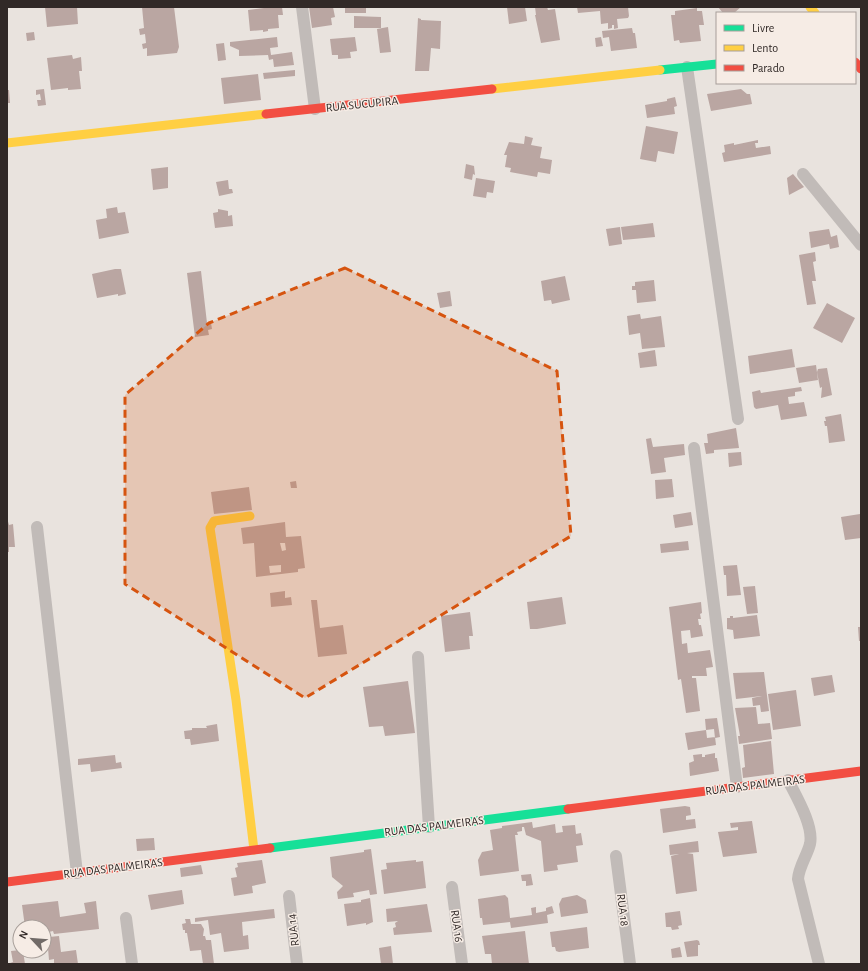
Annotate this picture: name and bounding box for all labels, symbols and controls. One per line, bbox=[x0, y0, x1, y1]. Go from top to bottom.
legend bbox=[716, 12, 856, 84]
text: Livre bbox=[752, 22, 774, 34]
text: Lento bbox=[752, 42, 778, 54]
text: Parado bbox=[752, 62, 785, 74]
street label: RUA SUCUPIRA bbox=[325, 94, 399, 114]
street label: RUA DAS PALMEIRAS bbox=[705, 773, 806, 797]
street label: RUA DAS PALMEIRAS bbox=[384, 814, 485, 838]
street label: RUA DAS PALMEIRAS bbox=[63, 856, 164, 880]
street label: RUA 18 bbox=[615, 893, 631, 927]
street label: RUA 16 bbox=[449, 909, 465, 943]
street label: RUA 14 bbox=[285, 913, 301, 947]
north arrow bbox=[12, 919, 52, 959]
text: N bbox=[17, 929, 30, 941]

